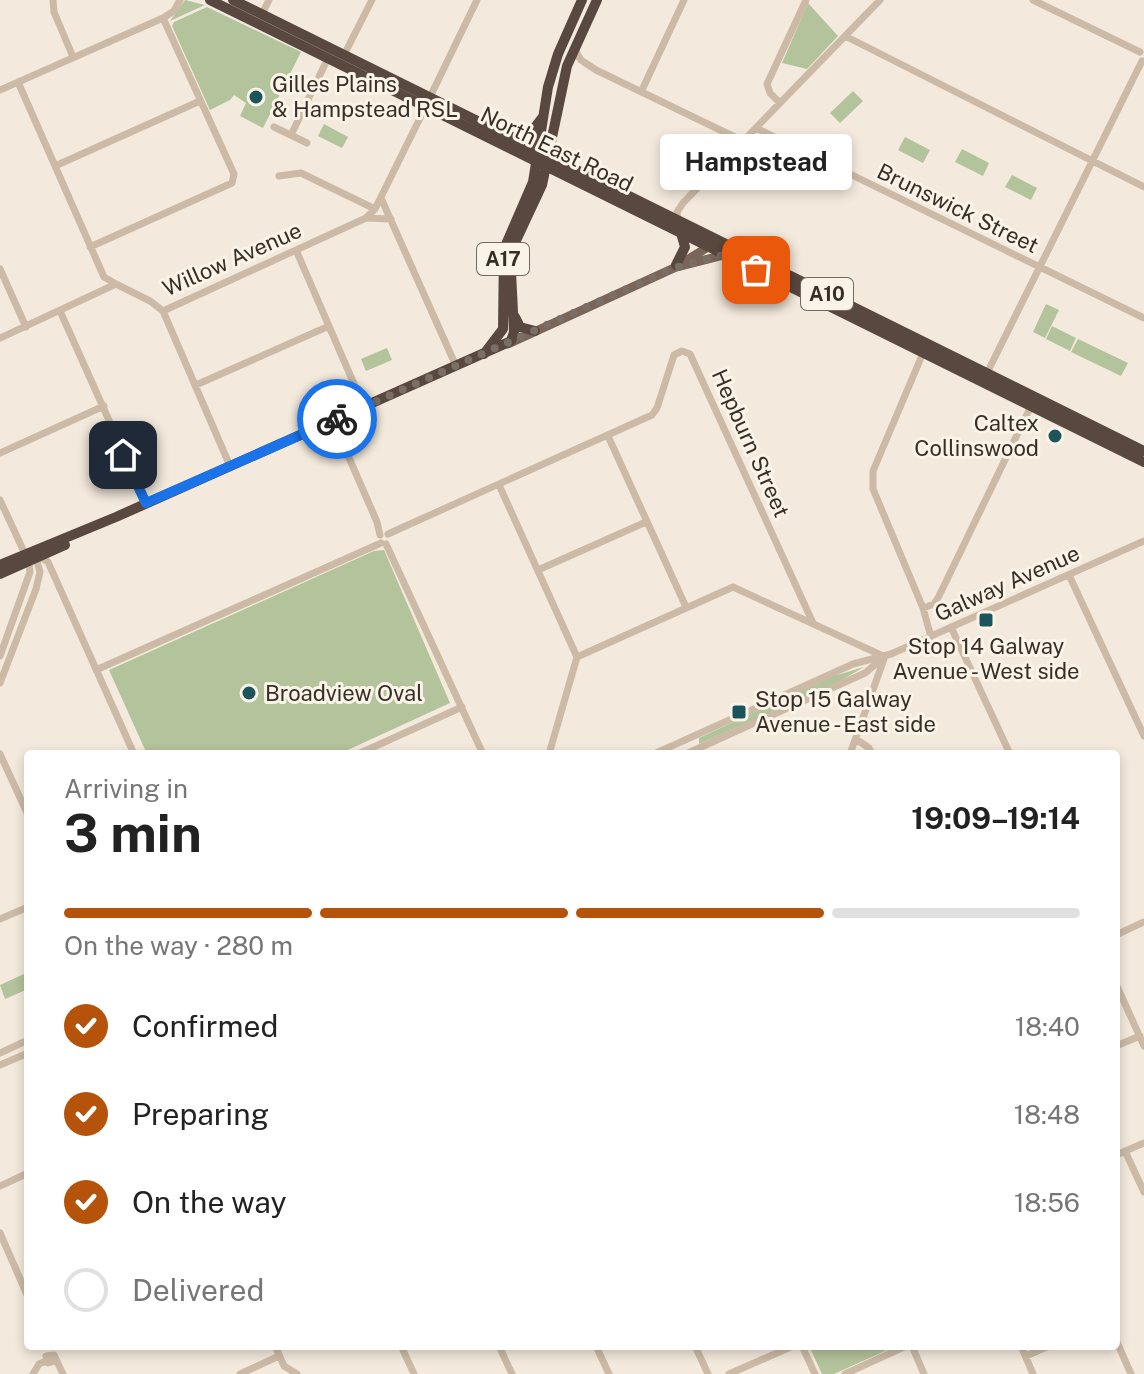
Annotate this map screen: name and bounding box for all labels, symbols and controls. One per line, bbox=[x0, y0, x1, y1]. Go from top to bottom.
place label: Gilles Plains & Hampstead RSL bbox=[272, 71, 458, 122]
marker: Gilles Plains & Hampstead RSL bbox=[247, 88, 265, 106]
street label: North East Road bbox=[477, 101, 637, 197]
callout: Hampstead bbox=[660, 134, 852, 190]
text: Hampstead bbox=[684, 146, 828, 177]
street label: Brunswick Street bbox=[873, 158, 1043, 258]
street label: Willow Avenue bbox=[159, 217, 305, 301]
pin bbox=[722, 236, 790, 304]
road number: A17 bbox=[477, 243, 529, 275]
icon: bag bbox=[734, 248, 778, 292]
road number: A10 bbox=[801, 278, 853, 310]
street label: Hepburn Street bbox=[707, 365, 795, 521]
courier bbox=[297, 379, 377, 459]
icon: bike bbox=[315, 397, 359, 441]
place label: Caltex Collinswood bbox=[914, 410, 1039, 461]
pin bbox=[89, 421, 157, 489]
marker: Caltex Collinswood bbox=[1046, 427, 1064, 445]
icon: home bbox=[101, 433, 145, 477]
street label: Galway Avenue bbox=[931, 539, 1083, 627]
marker: Stop 14 Galway Avenue - West side bbox=[977, 611, 995, 629]
place label: Stop 14 Galway Avenue - West side bbox=[892, 633, 1080, 684]
place label: Broadview Oval bbox=[265, 680, 423, 706]
marker: Broadview Oval bbox=[240, 684, 258, 702]
place label: Stop 15 Galway Avenue - East side bbox=[755, 686, 936, 737]
marker: Stop 15 Galway Avenue - East side bbox=[730, 703, 748, 721]
text: Arriving in bbox=[64, 773, 188, 804]
text: 19:09–19:14 bbox=[911, 800, 1080, 836]
text: 3 min bbox=[64, 803, 202, 864]
text: On the way · 280 m bbox=[64, 930, 293, 961]
icon: check bbox=[64, 1004, 108, 1048]
text: Confirmed bbox=[132, 1008, 278, 1044]
text: 18:40 bbox=[1015, 1011, 1080, 1042]
icon: check bbox=[64, 1092, 108, 1136]
text: Preparing bbox=[132, 1096, 269, 1132]
text: 18:48 bbox=[1014, 1099, 1080, 1130]
icon: check bbox=[64, 1180, 108, 1224]
text: On the way bbox=[132, 1184, 286, 1220]
text: 18:56 bbox=[1014, 1187, 1080, 1218]
text: Delivered bbox=[132, 1272, 264, 1308]

